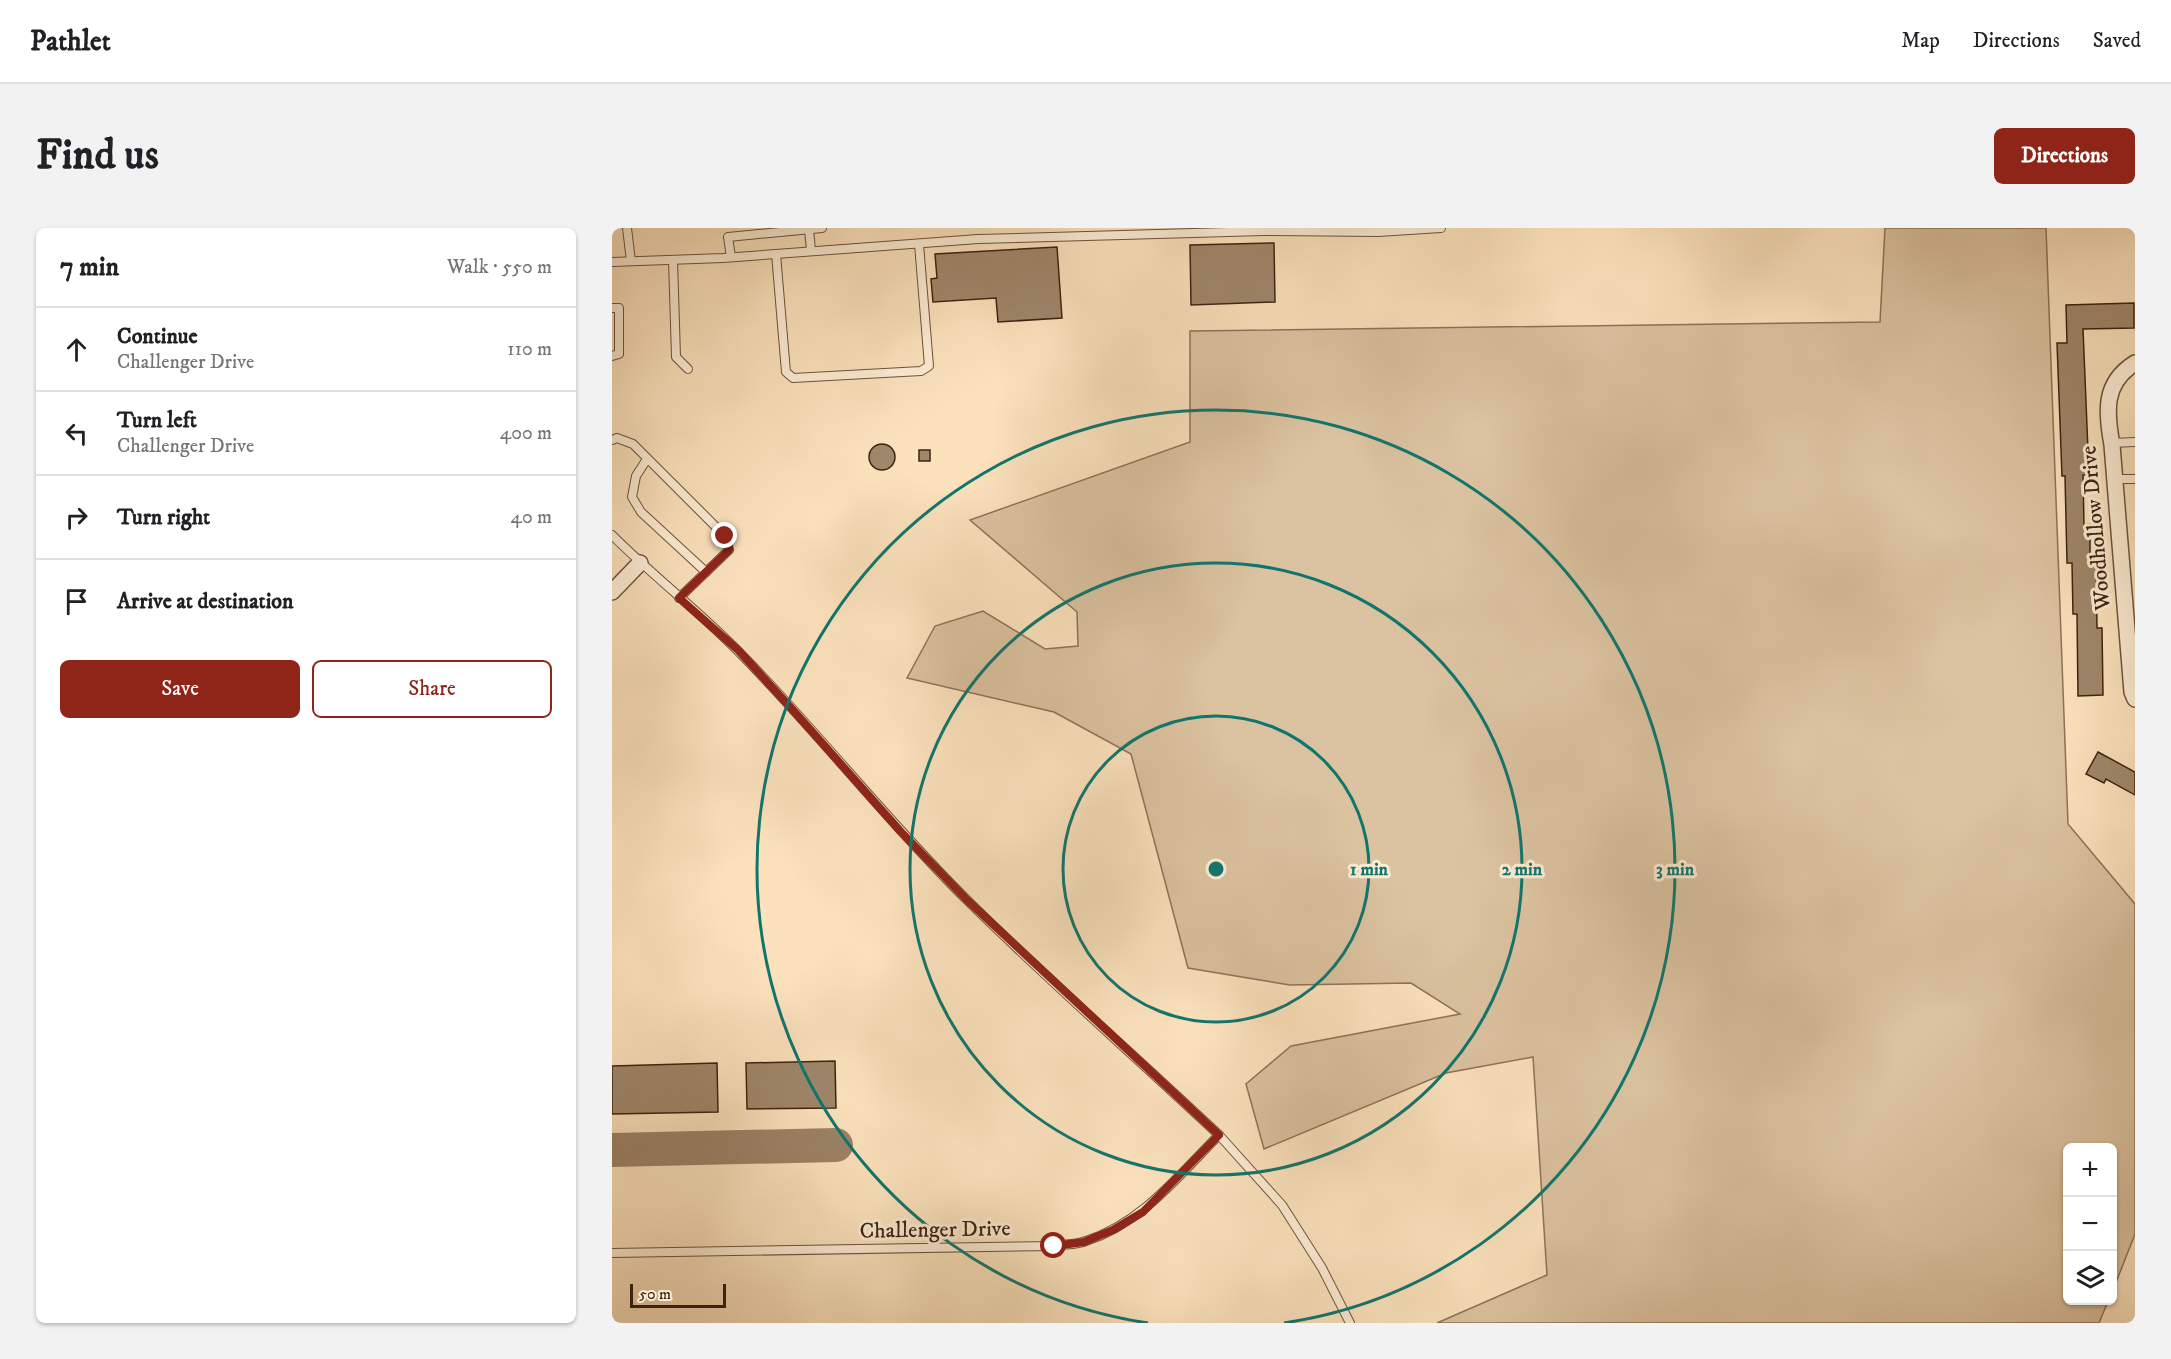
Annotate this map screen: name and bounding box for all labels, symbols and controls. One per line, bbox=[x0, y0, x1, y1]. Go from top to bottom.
text: Pathlet bbox=[30, 24, 111, 59]
text: Map bbox=[1901, 28, 1940, 54]
text: Directions bbox=[1973, 28, 2060, 54]
text: Saved bbox=[2093, 28, 2141, 54]
button: Directions bbox=[1994, 128, 2135, 184]
text: Find us bbox=[36, 130, 159, 182]
text: 7 min bbox=[60, 251, 119, 284]
text: Walk · 550 m bbox=[447, 255, 552, 280]
text: Continue bbox=[117, 323, 198, 350]
icon: ahead bbox=[60, 333, 93, 366]
text: 110 m bbox=[507, 337, 552, 362]
text: Challenger Drive bbox=[117, 350, 254, 375]
text: Turn left bbox=[117, 407, 197, 434]
icon: left bbox=[60, 417, 93, 450]
text: 400 m bbox=[500, 421, 552, 446]
text: Challenger Drive bbox=[117, 434, 254, 459]
street label: Woodhollow Drive bbox=[2075, 445, 2117, 612]
icon: right bbox=[60, 501, 93, 534]
text: Turn right bbox=[117, 504, 210, 531]
text: 40 m bbox=[510, 505, 552, 530]
route end bbox=[711, 522, 737, 548]
icon: arrive bbox=[60, 585, 93, 618]
text: Arrive at destination bbox=[117, 588, 294, 615]
button: Save bbox=[60, 660, 300, 718]
button: Share bbox=[312, 660, 552, 718]
centre of rings bbox=[1206, 859, 1226, 879]
text: 1 min bbox=[1350, 859, 1389, 881]
text: 2 min bbox=[1502, 859, 1543, 881]
text: 3 min bbox=[1656, 859, 1695, 881]
map controls bbox=[2063, 1143, 2117, 1305]
button: + bbox=[2063, 1143, 2117, 1197]
button: − bbox=[2063, 1197, 2117, 1251]
street label: Challenger Drive bbox=[859, 1215, 1011, 1245]
route start bbox=[1040, 1232, 1066, 1258]
button: layers bbox=[2063, 1251, 2117, 1305]
scale bar bbox=[630, 1281, 726, 1308]
text: 50 m bbox=[639, 1284, 671, 1304]

